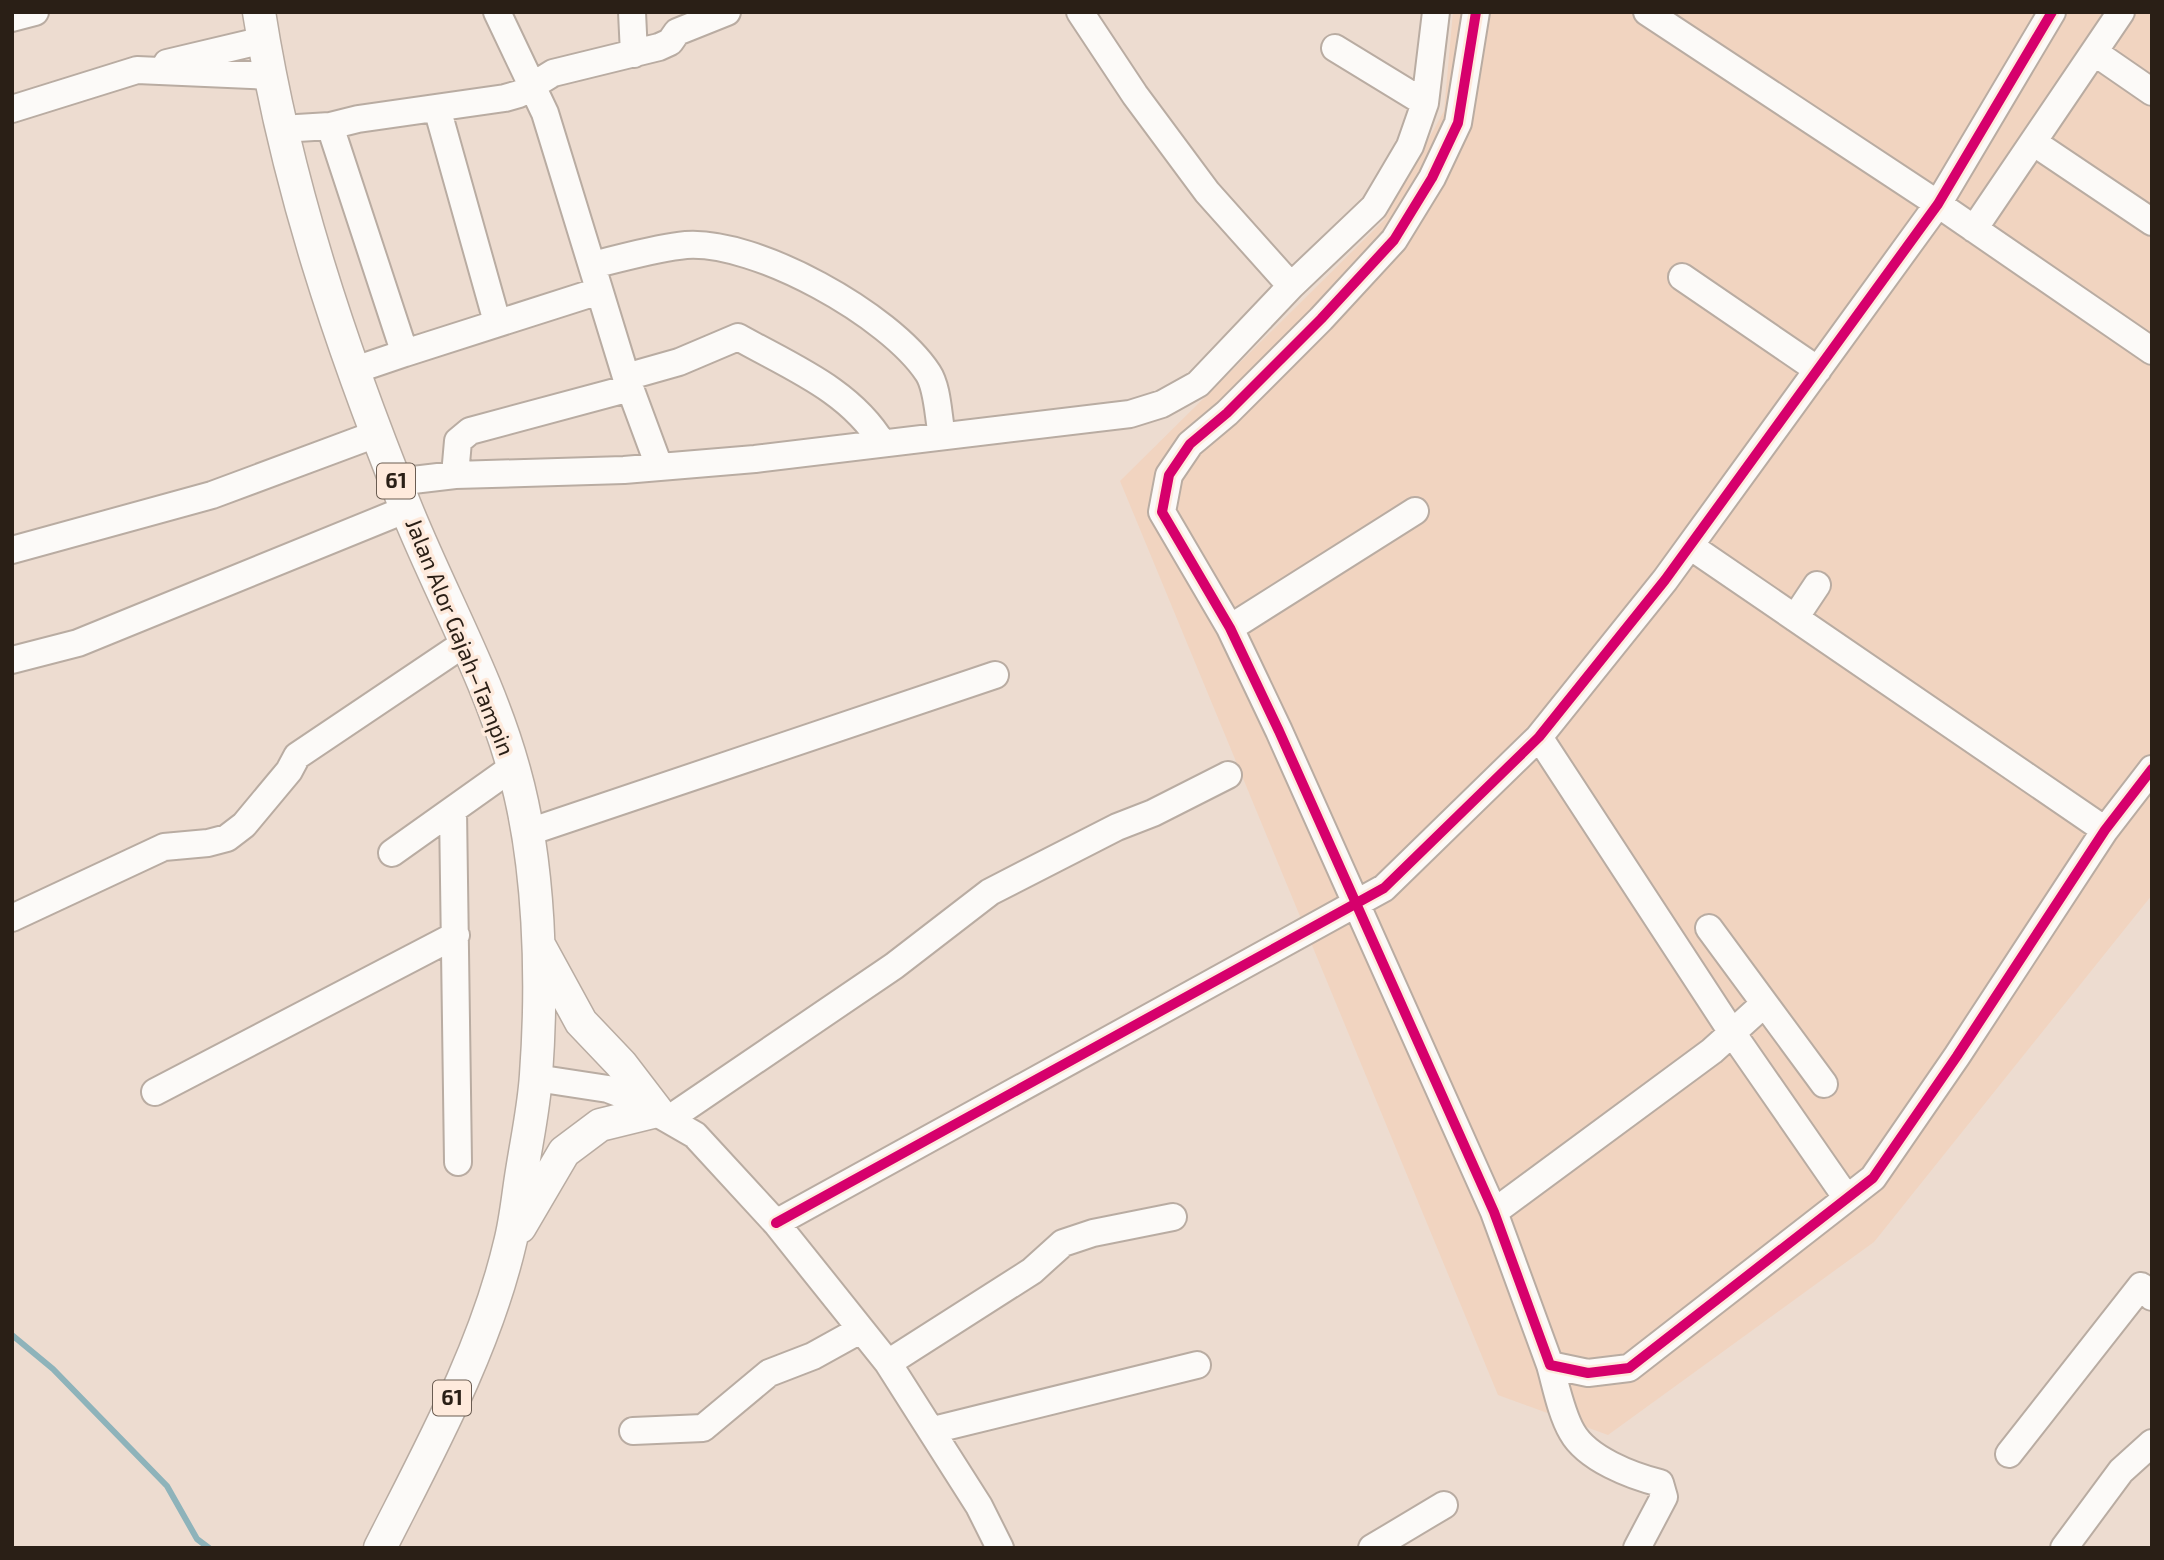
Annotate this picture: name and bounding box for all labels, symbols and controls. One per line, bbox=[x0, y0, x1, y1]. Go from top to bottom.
road number: 61 bbox=[377, 463, 415, 498]
street label: Jalan Alor Gajah–Tampin bbox=[400, 514, 521, 759]
road number: 61 bbox=[433, 1380, 471, 1416]

